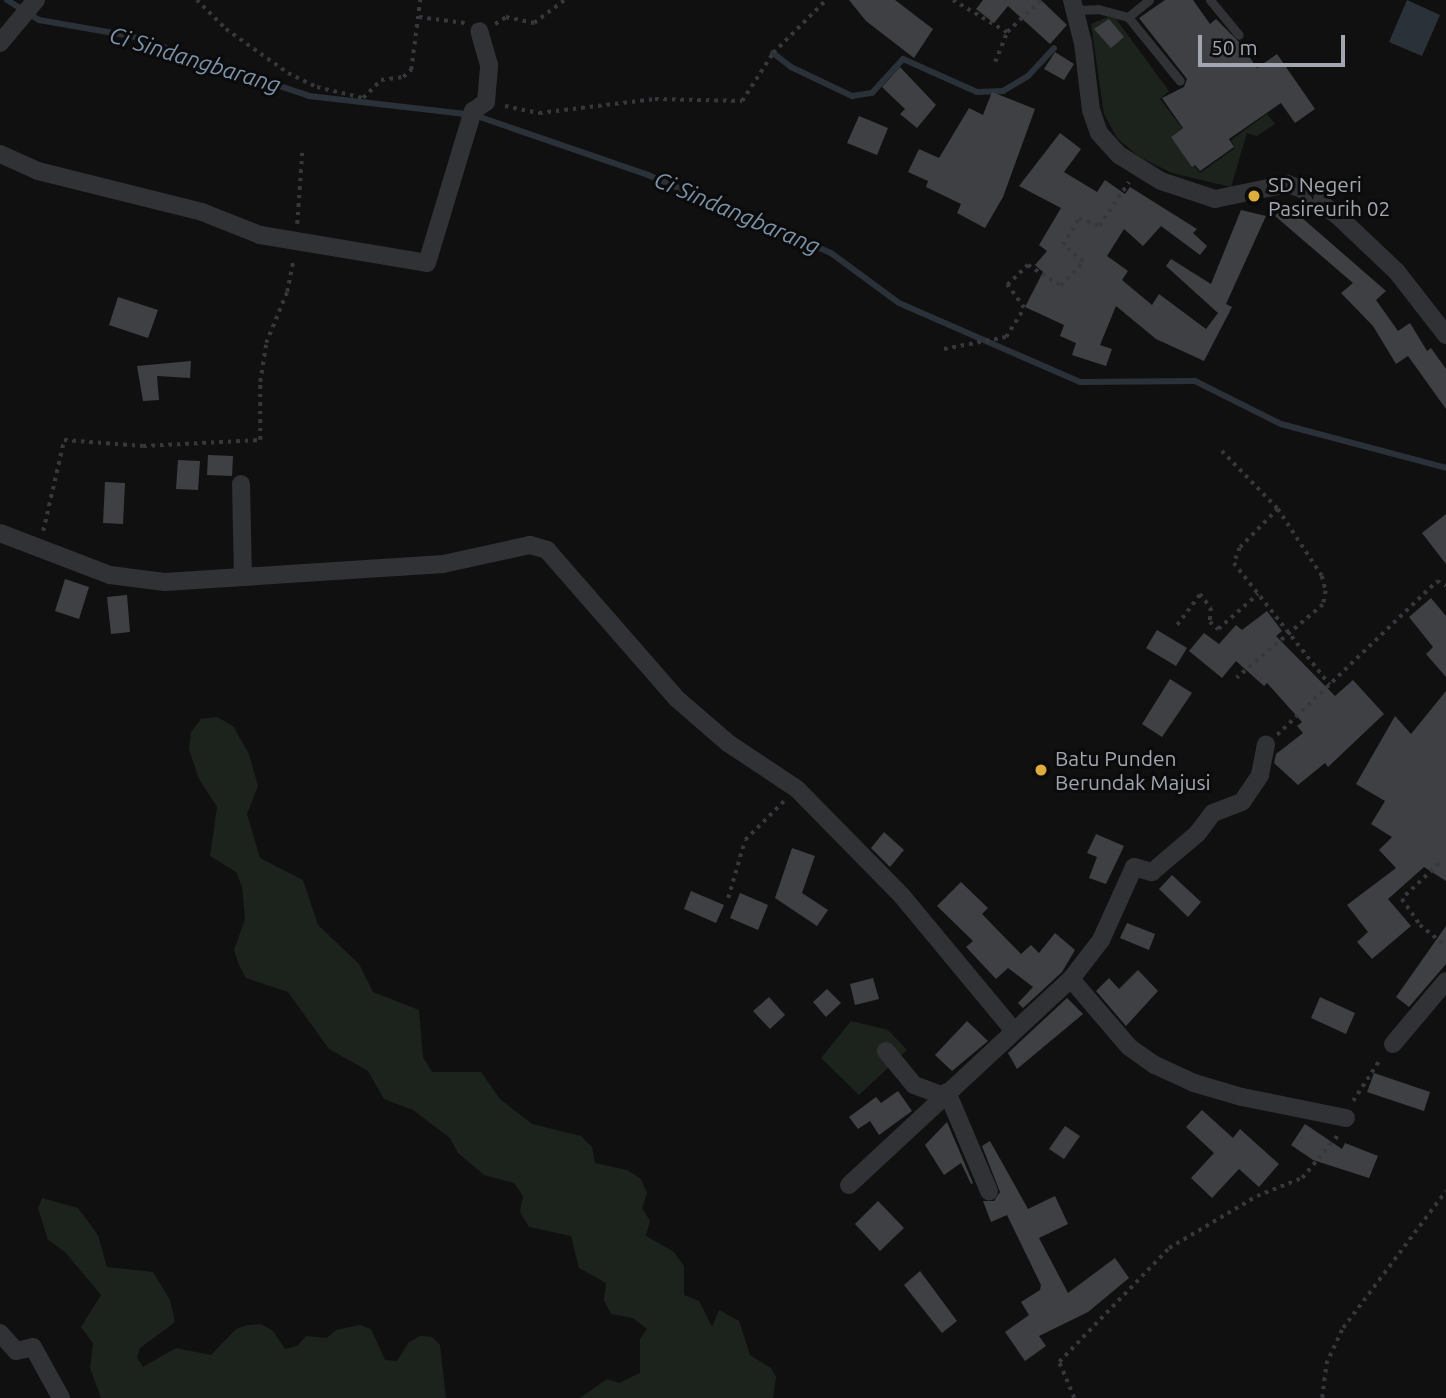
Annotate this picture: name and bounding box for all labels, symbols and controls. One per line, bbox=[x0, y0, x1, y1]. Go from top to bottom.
water label: Ci Sindangbarang bbox=[106, 21, 284, 99]
scale bar bbox=[1201, 21, 1348, 65]
text: 50 m bbox=[1211, 35, 1258, 59]
water label: Ci Sindangbarang bbox=[650, 166, 824, 260]
place label: SD Negeri Pasireurih 02 bbox=[1268, 171, 1390, 221]
marker: SD Negeri Pasireurih 02 bbox=[1246, 188, 1262, 204]
place label: Batu Punden Berundak Majusi bbox=[1055, 745, 1211, 795]
marker: Batu Punden Berundak Majusi bbox=[1033, 762, 1049, 778]

